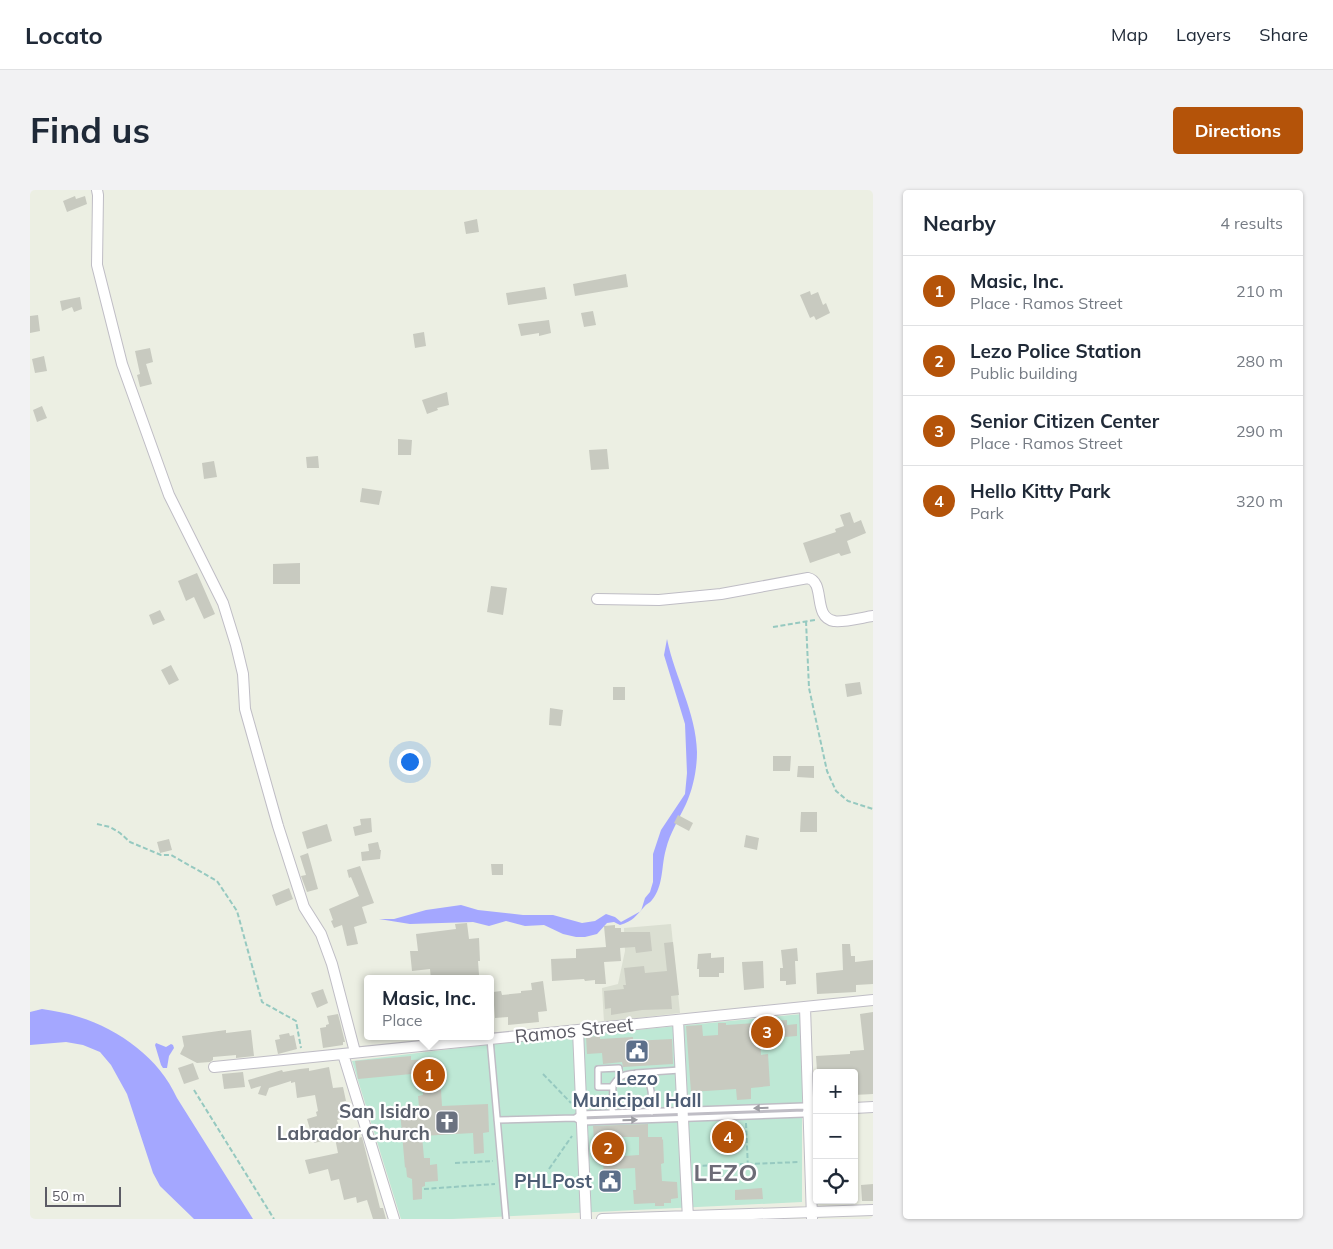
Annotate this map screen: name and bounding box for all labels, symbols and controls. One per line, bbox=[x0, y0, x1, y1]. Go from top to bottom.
text: Locato bbox=[25, 20, 103, 50]
text: Map bbox=[1111, 23, 1148, 46]
text: Layers bbox=[1176, 23, 1231, 46]
text: Share bbox=[1259, 23, 1308, 46]
button: Directions bbox=[1173, 107, 1303, 154]
text: Find us bbox=[30, 108, 150, 152]
text: Nearby bbox=[923, 210, 996, 236]
text: 4 results bbox=[1220, 213, 1283, 233]
text: Masic, Inc. bbox=[970, 269, 1064, 293]
text: 1 bbox=[934, 281, 944, 301]
text: 210 m bbox=[1236, 281, 1283, 301]
text: Place · Ramos Street bbox=[970, 293, 1123, 313]
text: Lezo Police Station bbox=[970, 339, 1141, 363]
text: 2 bbox=[934, 351, 944, 371]
text: 280 m bbox=[1236, 351, 1283, 371]
text: Public building bbox=[970, 363, 1078, 383]
text: Senior Citizen Center bbox=[970, 409, 1159, 433]
text: 3 bbox=[934, 421, 944, 441]
text: 290 m bbox=[1236, 421, 1283, 441]
text: Place · Ramos Street bbox=[970, 433, 1123, 453]
text: Hello Kitty Park bbox=[970, 479, 1111, 503]
text: 4 bbox=[934, 491, 944, 511]
text: 320 m bbox=[1236, 491, 1283, 511]
text: Park bbox=[970, 503, 1004, 523]
your location bbox=[397, 749, 423, 775]
popup bbox=[364, 975, 494, 1040]
text: Masic, Inc. bbox=[382, 986, 476, 1010]
text: Place bbox=[382, 1010, 422, 1030]
street label: Ramos Street bbox=[514, 1012, 635, 1048]
pin: 3 bbox=[751, 1013, 783, 1051]
public building icon: Lezo Municipal Hall bbox=[624, 1038, 650, 1064]
pin: 1 bbox=[413, 1056, 445, 1094]
place label: Lezo Municipal Hall bbox=[573, 1066, 701, 1112]
map controls bbox=[813, 1069, 858, 1204]
button: + bbox=[813, 1069, 858, 1114]
place label: San Isidro Labrador Church bbox=[277, 1099, 430, 1145]
one-way arrow bbox=[753, 1104, 769, 1112]
church icon: San Isidro Labrador Church bbox=[434, 1109, 460, 1135]
button: − bbox=[813, 1114, 858, 1159]
one-way arrow bbox=[623, 1116, 639, 1124]
pin: 4 bbox=[712, 1118, 744, 1156]
pin: 2 bbox=[592, 1129, 624, 1167]
district label: LEZO bbox=[694, 1157, 758, 1187]
button: locate bbox=[813, 1159, 858, 1204]
public building icon: PHLPost bbox=[597, 1168, 623, 1194]
place label: PHLPost bbox=[514, 1169, 592, 1193]
scale bar bbox=[45, 1184, 121, 1207]
text: 50 m bbox=[52, 1187, 85, 1205]

